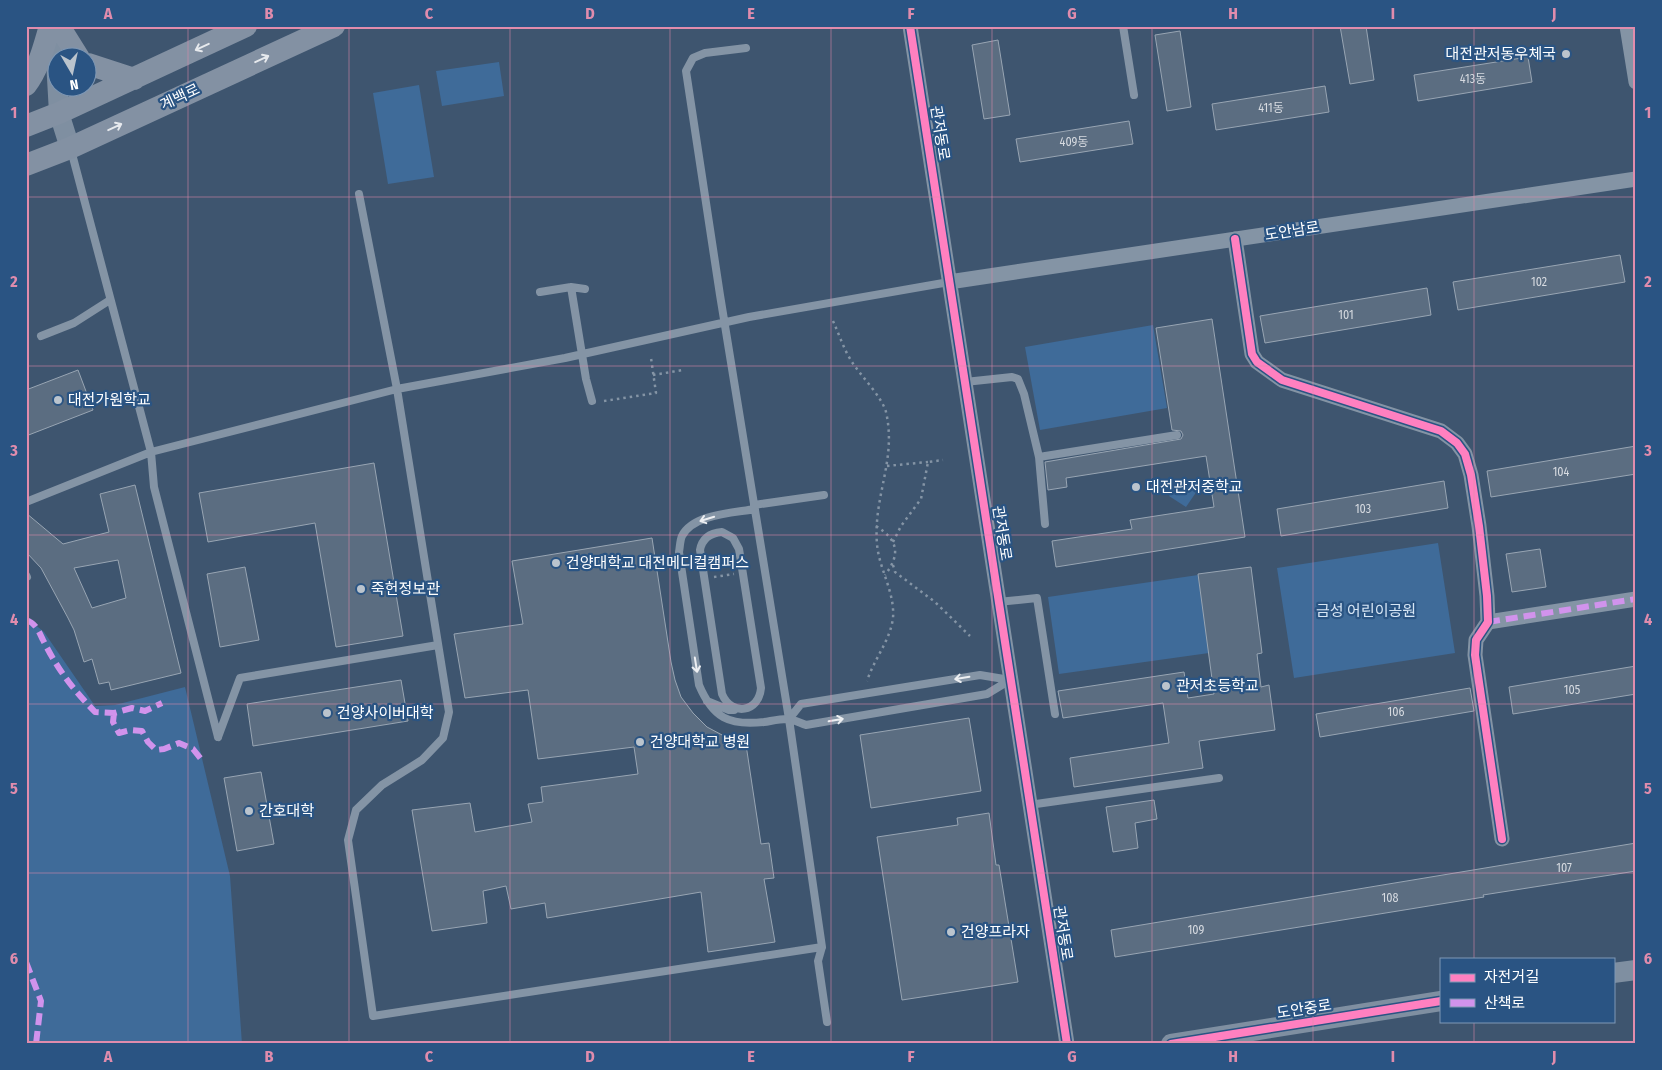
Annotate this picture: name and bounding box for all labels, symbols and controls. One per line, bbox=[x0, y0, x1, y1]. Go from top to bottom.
text: A bbox=[103, 4, 113, 23]
text: B bbox=[265, 4, 274, 23]
text: C bbox=[425, 4, 434, 23]
text: D bbox=[585, 4, 595, 23]
text: E bbox=[747, 4, 755, 23]
text: F bbox=[907, 4, 915, 23]
text: G bbox=[1067, 4, 1077, 23]
text: H bbox=[1228, 4, 1238, 23]
text: I bbox=[1391, 4, 1395, 23]
text: J bbox=[1551, 4, 1556, 23]
one-way arrow bbox=[195, 43, 210, 52]
place label: 대전관저동우체국 bbox=[1446, 45, 1556, 63]
north arrow bbox=[48, 48, 98, 98]
marker: 대전관저동우체국 bbox=[1560, 48, 1572, 60]
one-way arrow bbox=[254, 54, 269, 64]
house number: 413동 bbox=[1460, 72, 1486, 86]
text: N bbox=[68, 75, 79, 93]
street label: 계백로 bbox=[157, 80, 203, 114]
house number: 411동 bbox=[1258, 101, 1284, 115]
text: 1 bbox=[11, 103, 17, 122]
text: 1 bbox=[1645, 103, 1651, 122]
street label: 관저동로 bbox=[927, 104, 953, 162]
one-way arrow bbox=[107, 122, 122, 132]
house number: 409동 bbox=[1060, 135, 1088, 149]
street label: 도안남로 bbox=[1263, 218, 1321, 244]
text: 2 bbox=[9, 272, 18, 291]
text: 2 bbox=[1643, 272, 1652, 291]
house number: 102 bbox=[1531, 275, 1547, 289]
house number: 101 bbox=[1338, 308, 1354, 322]
place label: 대전가원학교 bbox=[68, 391, 151, 409]
marker: 대전가원학교 bbox=[52, 394, 64, 406]
text: 3 bbox=[9, 441, 18, 460]
text: 3 bbox=[1643, 441, 1652, 460]
house number: 104 bbox=[1553, 465, 1570, 479]
place label: 대전관저중학교 bbox=[1146, 478, 1243, 496]
marker: 대전관저중학교 bbox=[1130, 481, 1142, 493]
house number: 103 bbox=[1355, 502, 1371, 516]
street label: 관저동로 bbox=[989, 504, 1015, 562]
one-way arrow bbox=[699, 514, 715, 524]
place label: 건양대학교 대전메디컬캠퍼스 bbox=[566, 554, 749, 572]
marker: 건양대학교 대전메디컬캠퍼스 bbox=[550, 557, 562, 569]
place label: 죽헌정보관 bbox=[371, 580, 440, 598]
marker: 죽헌정보관 bbox=[355, 583, 367, 595]
park label: 금성 어린이공원 bbox=[1316, 602, 1416, 620]
text: 4 bbox=[10, 610, 18, 629]
text: 4 bbox=[1644, 610, 1652, 629]
one-way arrow bbox=[692, 657, 702, 673]
one-way arrow bbox=[955, 673, 971, 683]
place label: 관저초등학교 bbox=[1176, 677, 1259, 695]
marker: 관저초등학교 bbox=[1160, 680, 1172, 692]
house number: 105 bbox=[1564, 683, 1581, 697]
place label: 건양사이버대학 bbox=[337, 704, 434, 722]
house number: 106 bbox=[1388, 705, 1404, 719]
marker: 건양사이버대학 bbox=[321, 707, 333, 719]
one-way arrow bbox=[828, 714, 844, 724]
place label: 건양대학교 병원 bbox=[650, 733, 750, 751]
marker: 건양대학교 병원 bbox=[634, 736, 646, 748]
text: 5 bbox=[10, 779, 18, 798]
text: 5 bbox=[1644, 779, 1652, 798]
place label: 간호대학 bbox=[259, 802, 314, 820]
marker: 간호대학 bbox=[243, 805, 255, 817]
house number: 107 bbox=[1556, 861, 1572, 875]
house number: 108 bbox=[1382, 891, 1398, 905]
street label: 관저동로 bbox=[1050, 904, 1076, 962]
place label: 건양프라자 bbox=[961, 923, 1030, 941]
house number: 109 bbox=[1188, 923, 1205, 937]
marker: 건양프라자 bbox=[945, 926, 957, 938]
text: 6 bbox=[10, 949, 18, 968]
text: 6 bbox=[1644, 949, 1652, 968]
legend bbox=[1440, 958, 1614, 1022]
text: 자전거길 bbox=[1484, 968, 1539, 986]
text: 산책로 bbox=[1484, 994, 1525, 1012]
street label: 도안중로 bbox=[1275, 996, 1333, 1022]
text: A bbox=[103, 1047, 113, 1066]
text: B bbox=[265, 1047, 274, 1066]
text: C bbox=[425, 1047, 434, 1066]
text: D bbox=[585, 1047, 595, 1066]
text: E bbox=[747, 1047, 755, 1066]
text: F bbox=[907, 1047, 915, 1066]
text: G bbox=[1067, 1047, 1077, 1066]
text: H bbox=[1228, 1047, 1238, 1066]
text: I bbox=[1391, 1047, 1395, 1066]
text: J bbox=[1551, 1047, 1556, 1066]

